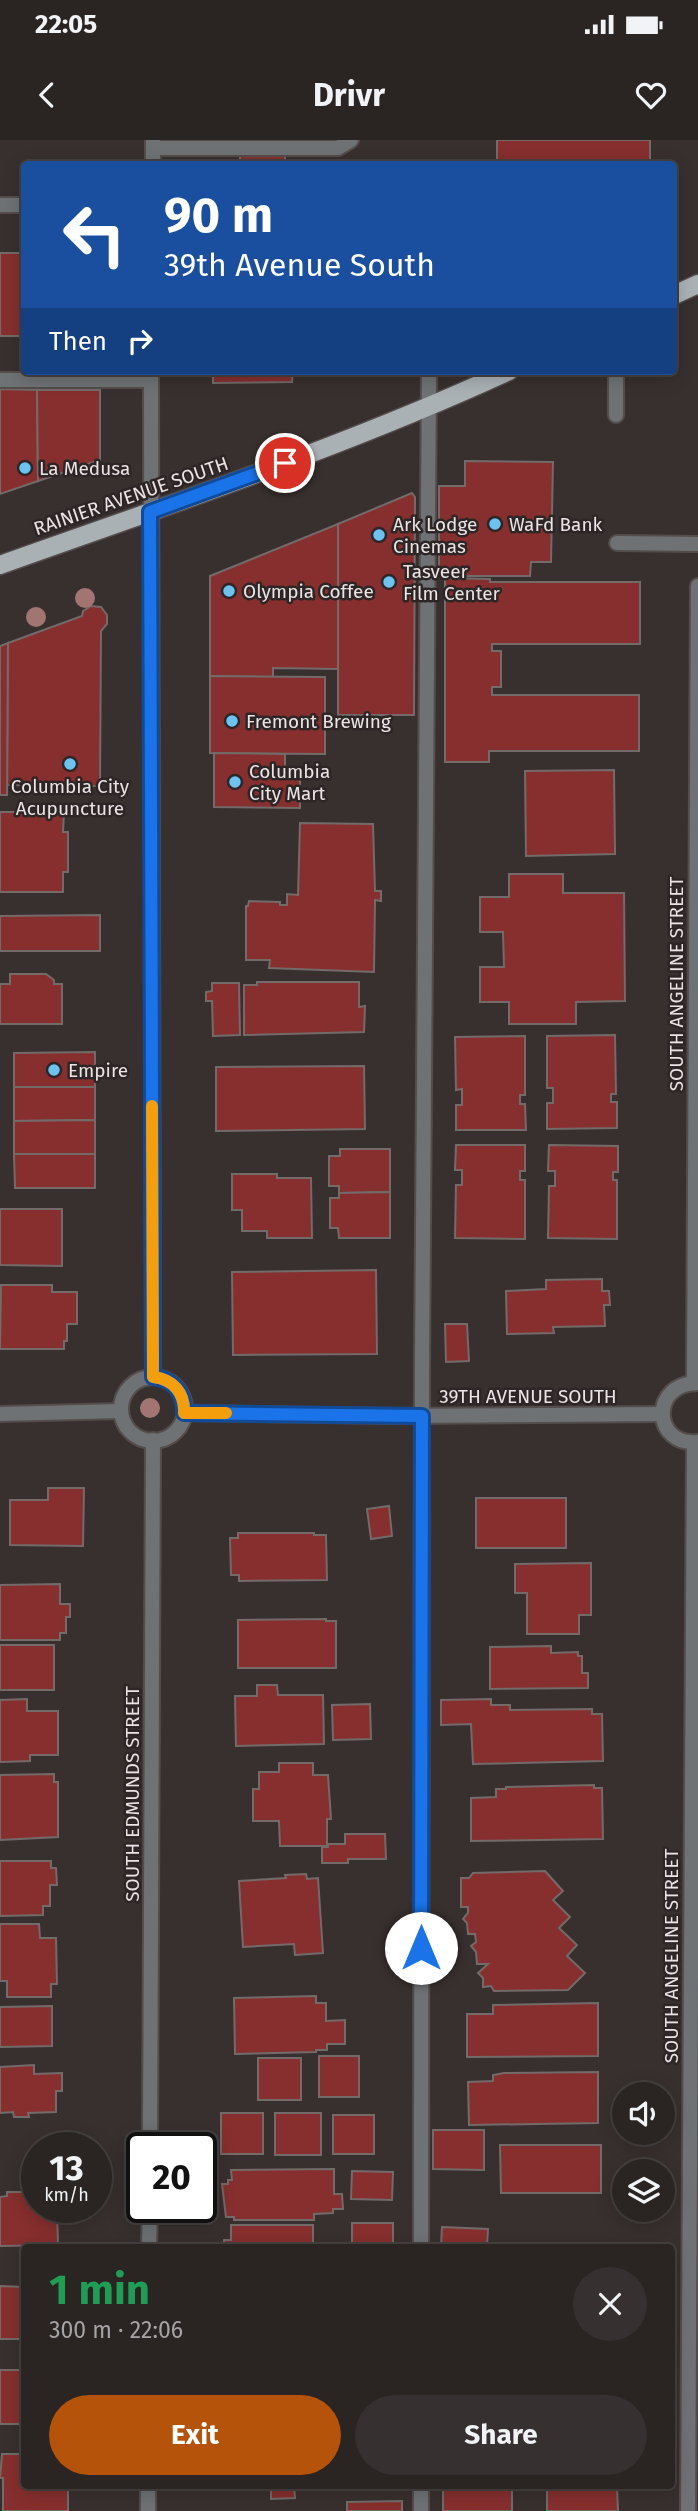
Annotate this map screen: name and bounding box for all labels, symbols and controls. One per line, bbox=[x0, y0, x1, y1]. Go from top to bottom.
text: 22:05 bbox=[35, 9, 97, 40]
icon: back bbox=[28, 76, 66, 114]
text: Drivr bbox=[313, 76, 385, 114]
icon: heart bbox=[632, 76, 670, 114]
text: 90 m bbox=[164, 186, 273, 245]
icon: left bbox=[49, 189, 140, 280]
text: 39th Avenue South bbox=[164, 246, 435, 284]
icon: right bbox=[121, 322, 159, 360]
text: Then bbox=[49, 326, 107, 357]
pin bbox=[255, 433, 315, 493]
icon: arrive bbox=[266, 444, 304, 482]
street label: RAINIER AVENUE SOUTH bbox=[31, 452, 231, 540]
place label: La Medusa bbox=[39, 457, 130, 480]
marker: La Medusa bbox=[17, 460, 33, 476]
place label: Ark Lodge Cinemas bbox=[393, 513, 477, 558]
place label: WaFd Bank bbox=[509, 513, 603, 536]
marker: WaFd Bank bbox=[487, 516, 503, 532]
marker: Ark Lodge Cinemas bbox=[371, 527, 387, 543]
place label: Tasveer Film Center bbox=[403, 560, 501, 605]
marker: Tasveer Film Center bbox=[381, 574, 397, 590]
place label: Olympia Coffee bbox=[243, 580, 374, 603]
marker: Olympia Coffee bbox=[221, 583, 237, 599]
place label: Fremont Brewing bbox=[246, 710, 391, 733]
marker: Fremont Brewing bbox=[224, 713, 240, 729]
marker: Columbia City Acupuncture bbox=[62, 756, 78, 772]
place label: Columbia City Mart bbox=[249, 760, 330, 805]
marker: Columbia City Mart bbox=[227, 774, 243, 790]
place label: Columbia City Acupuncture bbox=[11, 775, 130, 820]
street label: SOUTH ANGELINE STREET bbox=[665, 877, 688, 1091]
place label: Empire bbox=[68, 1059, 128, 1082]
marker: Empire bbox=[46, 1062, 62, 1078]
street label: 39TH AVENUE SOUTH bbox=[439, 1385, 617, 1408]
street label: SOUTH EDMUNDS STREET bbox=[121, 1686, 144, 1902]
street label: SOUTH ANGELINE STREET bbox=[660, 1849, 683, 2063]
position arrow bbox=[384, 1911, 458, 1985]
map controls bbox=[612, 2082, 675, 2222]
button: sound bbox=[612, 2082, 675, 2145]
speed limit sign: 20 bbox=[126, 2132, 217, 2223]
text: 13 bbox=[49, 2147, 84, 2189]
button: layers bbox=[612, 2159, 675, 2222]
text: km/h bbox=[44, 2184, 89, 2206]
text: 1 min bbox=[49, 2265, 150, 2315]
button: close bbox=[573, 2267, 647, 2341]
text: 300 m · 22:06 bbox=[49, 2316, 183, 2344]
button: Exit bbox=[49, 2395, 341, 2475]
button: Share bbox=[355, 2395, 647, 2475]

